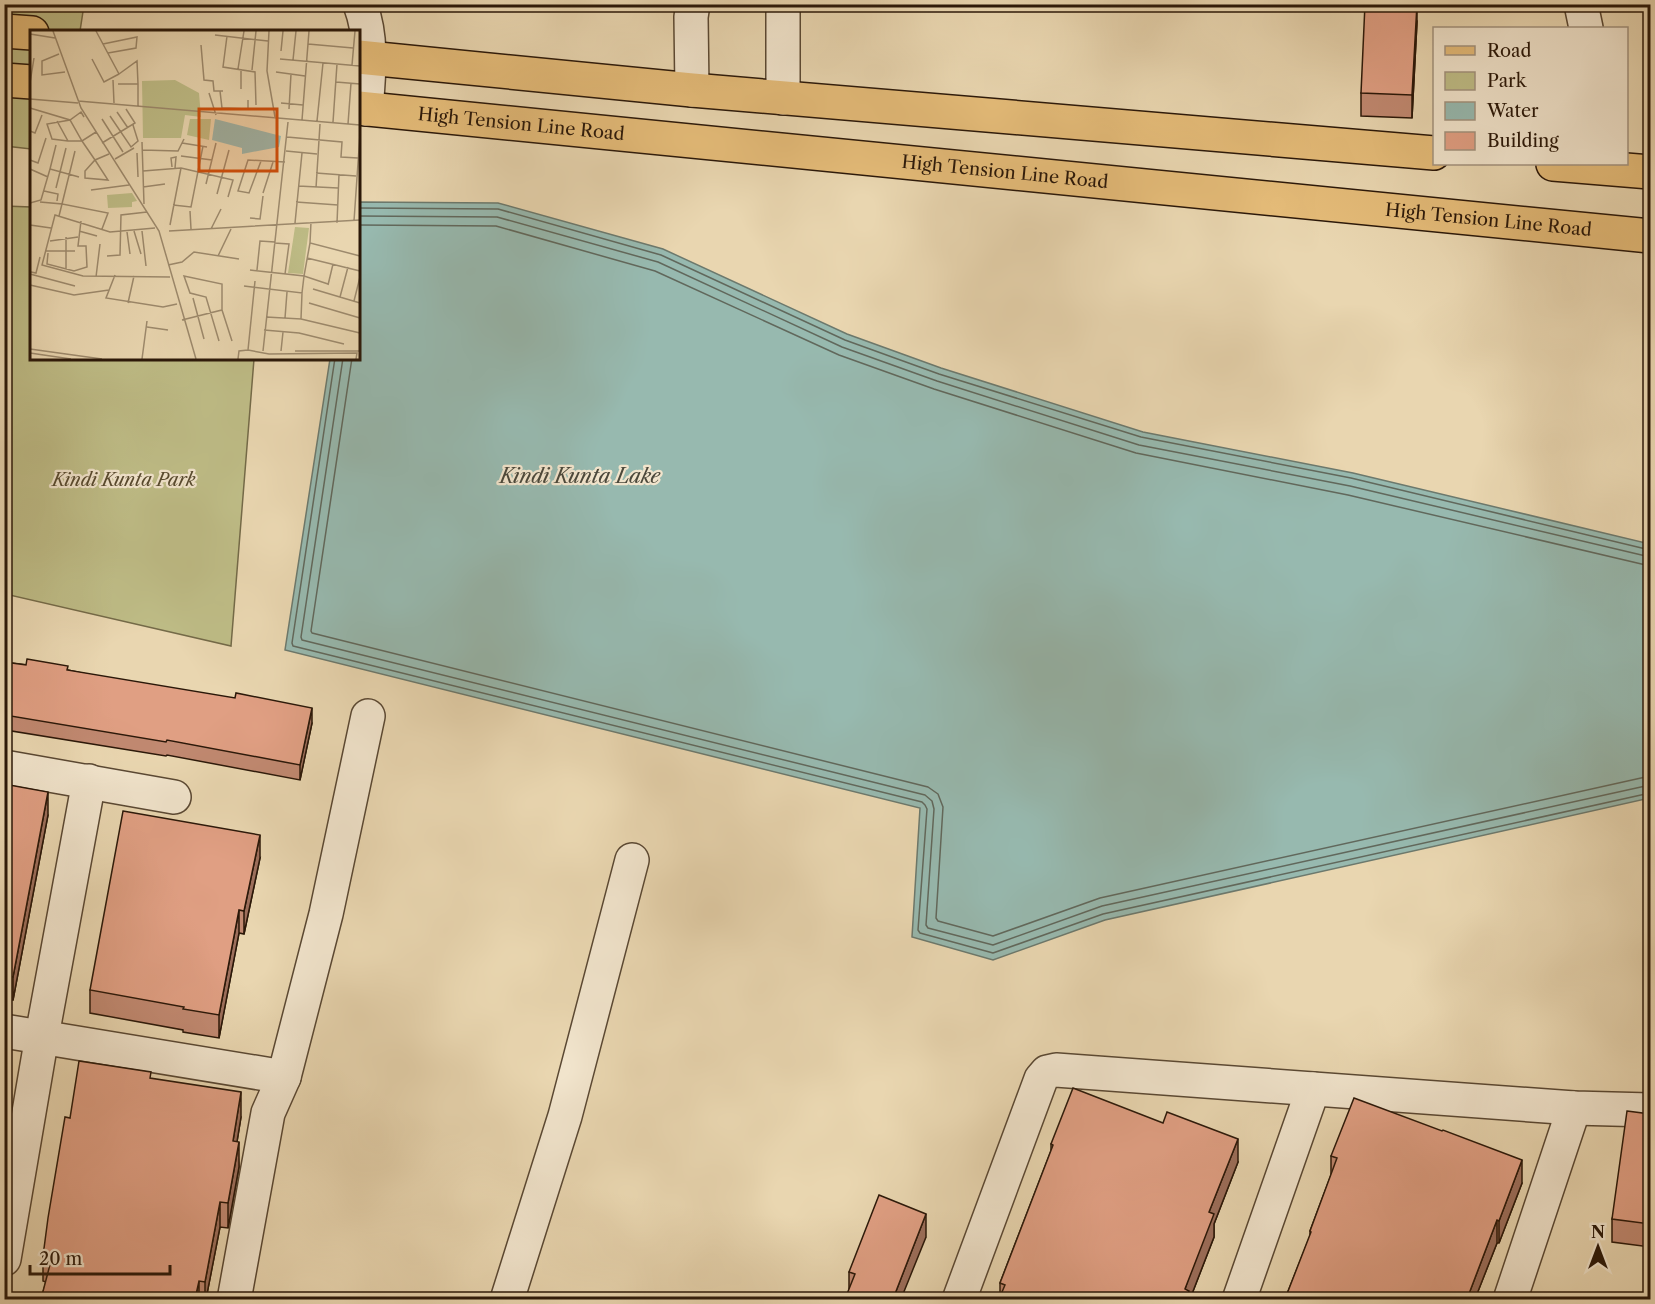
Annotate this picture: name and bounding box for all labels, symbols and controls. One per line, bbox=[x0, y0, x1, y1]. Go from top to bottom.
legend bbox=[1433, 27, 1628, 165]
inset map bbox=[30, 30, 360, 360]
text: Road bbox=[1487, 40, 1532, 62]
text: Park bbox=[1487, 70, 1528, 92]
text: Water bbox=[1486, 100, 1539, 122]
street label: High Tension Line Road bbox=[417, 103, 626, 145]
text: Building bbox=[1487, 130, 1559, 152]
street label: High Tension Line Road bbox=[900, 151, 1109, 193]
street label: High Tension Line Road bbox=[1384, 199, 1593, 241]
water label: Kindi Kunta Lake bbox=[498, 464, 662, 488]
park label: Kindi Kunta Park bbox=[50, 469, 196, 491]
north arrow bbox=[1568, 1217, 1628, 1277]
text: N bbox=[1591, 1222, 1605, 1242]
scale bar bbox=[30, 1238, 170, 1276]
text: 20 m bbox=[39, 1248, 83, 1270]

